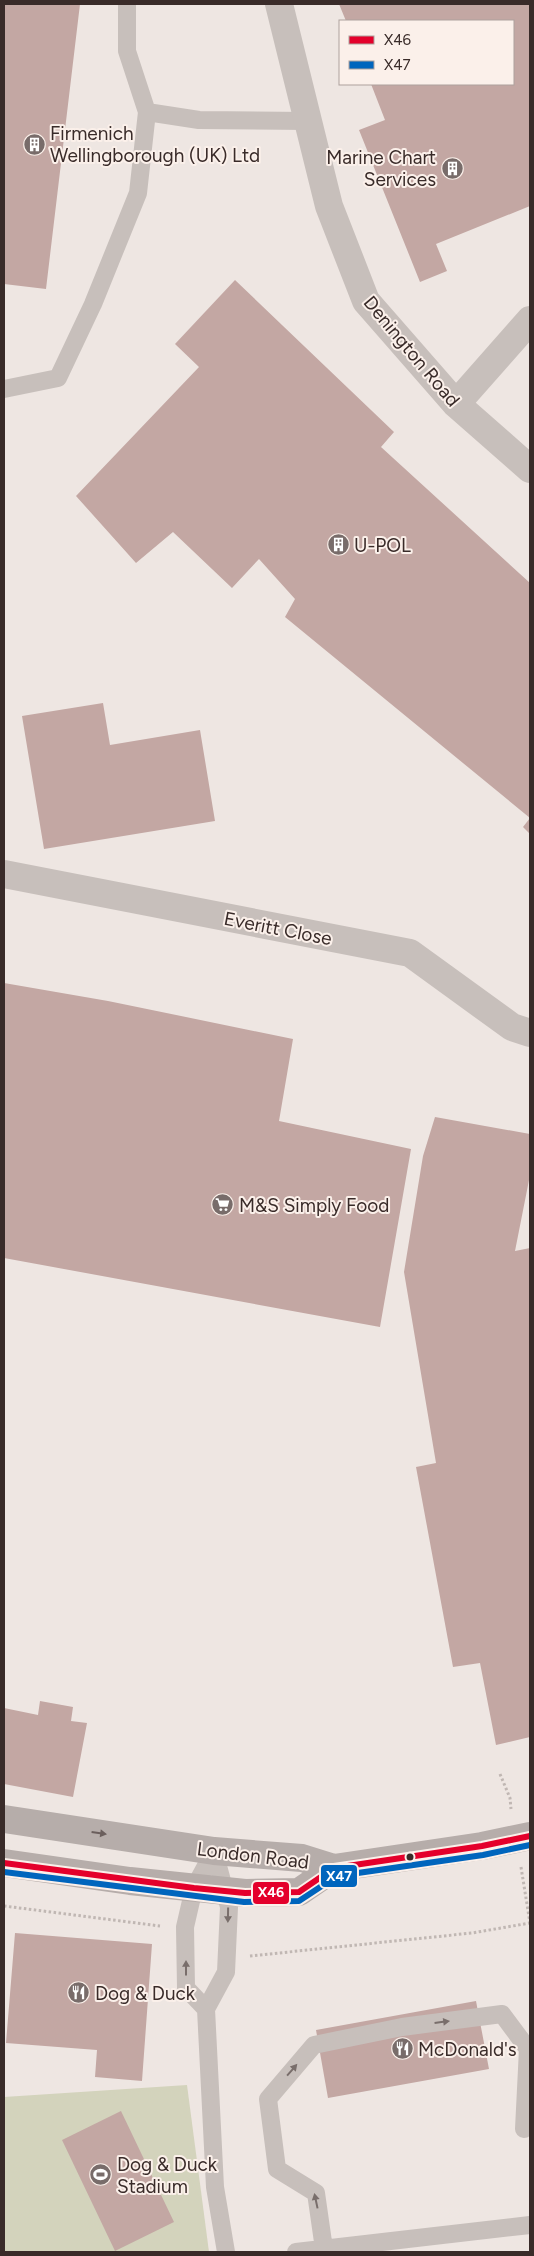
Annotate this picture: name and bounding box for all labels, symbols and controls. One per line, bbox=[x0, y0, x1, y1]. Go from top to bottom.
legend bbox=[339, 20, 514, 85]
text: X46 bbox=[384, 31, 412, 49]
text: X47 bbox=[384, 56, 411, 74]
place label: Firmenich Wellingborough (UK) Ltd bbox=[50, 122, 260, 167]
building icon: Firmenich Wellingborough (UK) Ltd bbox=[22, 132, 46, 156]
place label: Marine Chart Services bbox=[326, 146, 436, 191]
building icon: Marine Chart Services bbox=[440, 156, 464, 180]
street label: Denington Road bbox=[359, 291, 465, 411]
building icon: U-POL bbox=[326, 533, 350, 557]
place label: U-POL bbox=[354, 534, 411, 557]
street label: Everitt Close bbox=[222, 907, 334, 950]
supermarket icon: M&S Simply Food bbox=[211, 1193, 235, 1217]
place label: M&S Simply Food bbox=[239, 1194, 389, 1217]
one-way arrow bbox=[91, 1829, 107, 1837]
street label: London Road bbox=[196, 1837, 310, 1874]
unlabelled marker bbox=[405, 1852, 415, 1862]
line badge: X47 bbox=[320, 1864, 358, 1888]
text: X47 bbox=[326, 1868, 352, 1885]
line badge: X46 bbox=[252, 1881, 290, 1905]
text: X46 bbox=[258, 1884, 284, 1901]
one-way arrow bbox=[224, 1908, 232, 1924]
one-way arrow bbox=[182, 1960, 190, 1976]
restaurant icon: Dog & Duck bbox=[67, 1981, 91, 2005]
place label: Dog & Duck bbox=[95, 1982, 196, 2005]
one-way arrow bbox=[434, 2018, 450, 2026]
restaurant icon: McDonald's bbox=[390, 2037, 414, 2061]
place label: McDonald's bbox=[418, 2038, 517, 2061]
one-way arrow bbox=[287, 2063, 298, 2076]
place label: Dog & Duck Stadium bbox=[117, 2153, 218, 2198]
sports icon: Dog & Duck Stadium bbox=[89, 2163, 113, 2187]
one-way arrow bbox=[312, 2193, 320, 2209]

